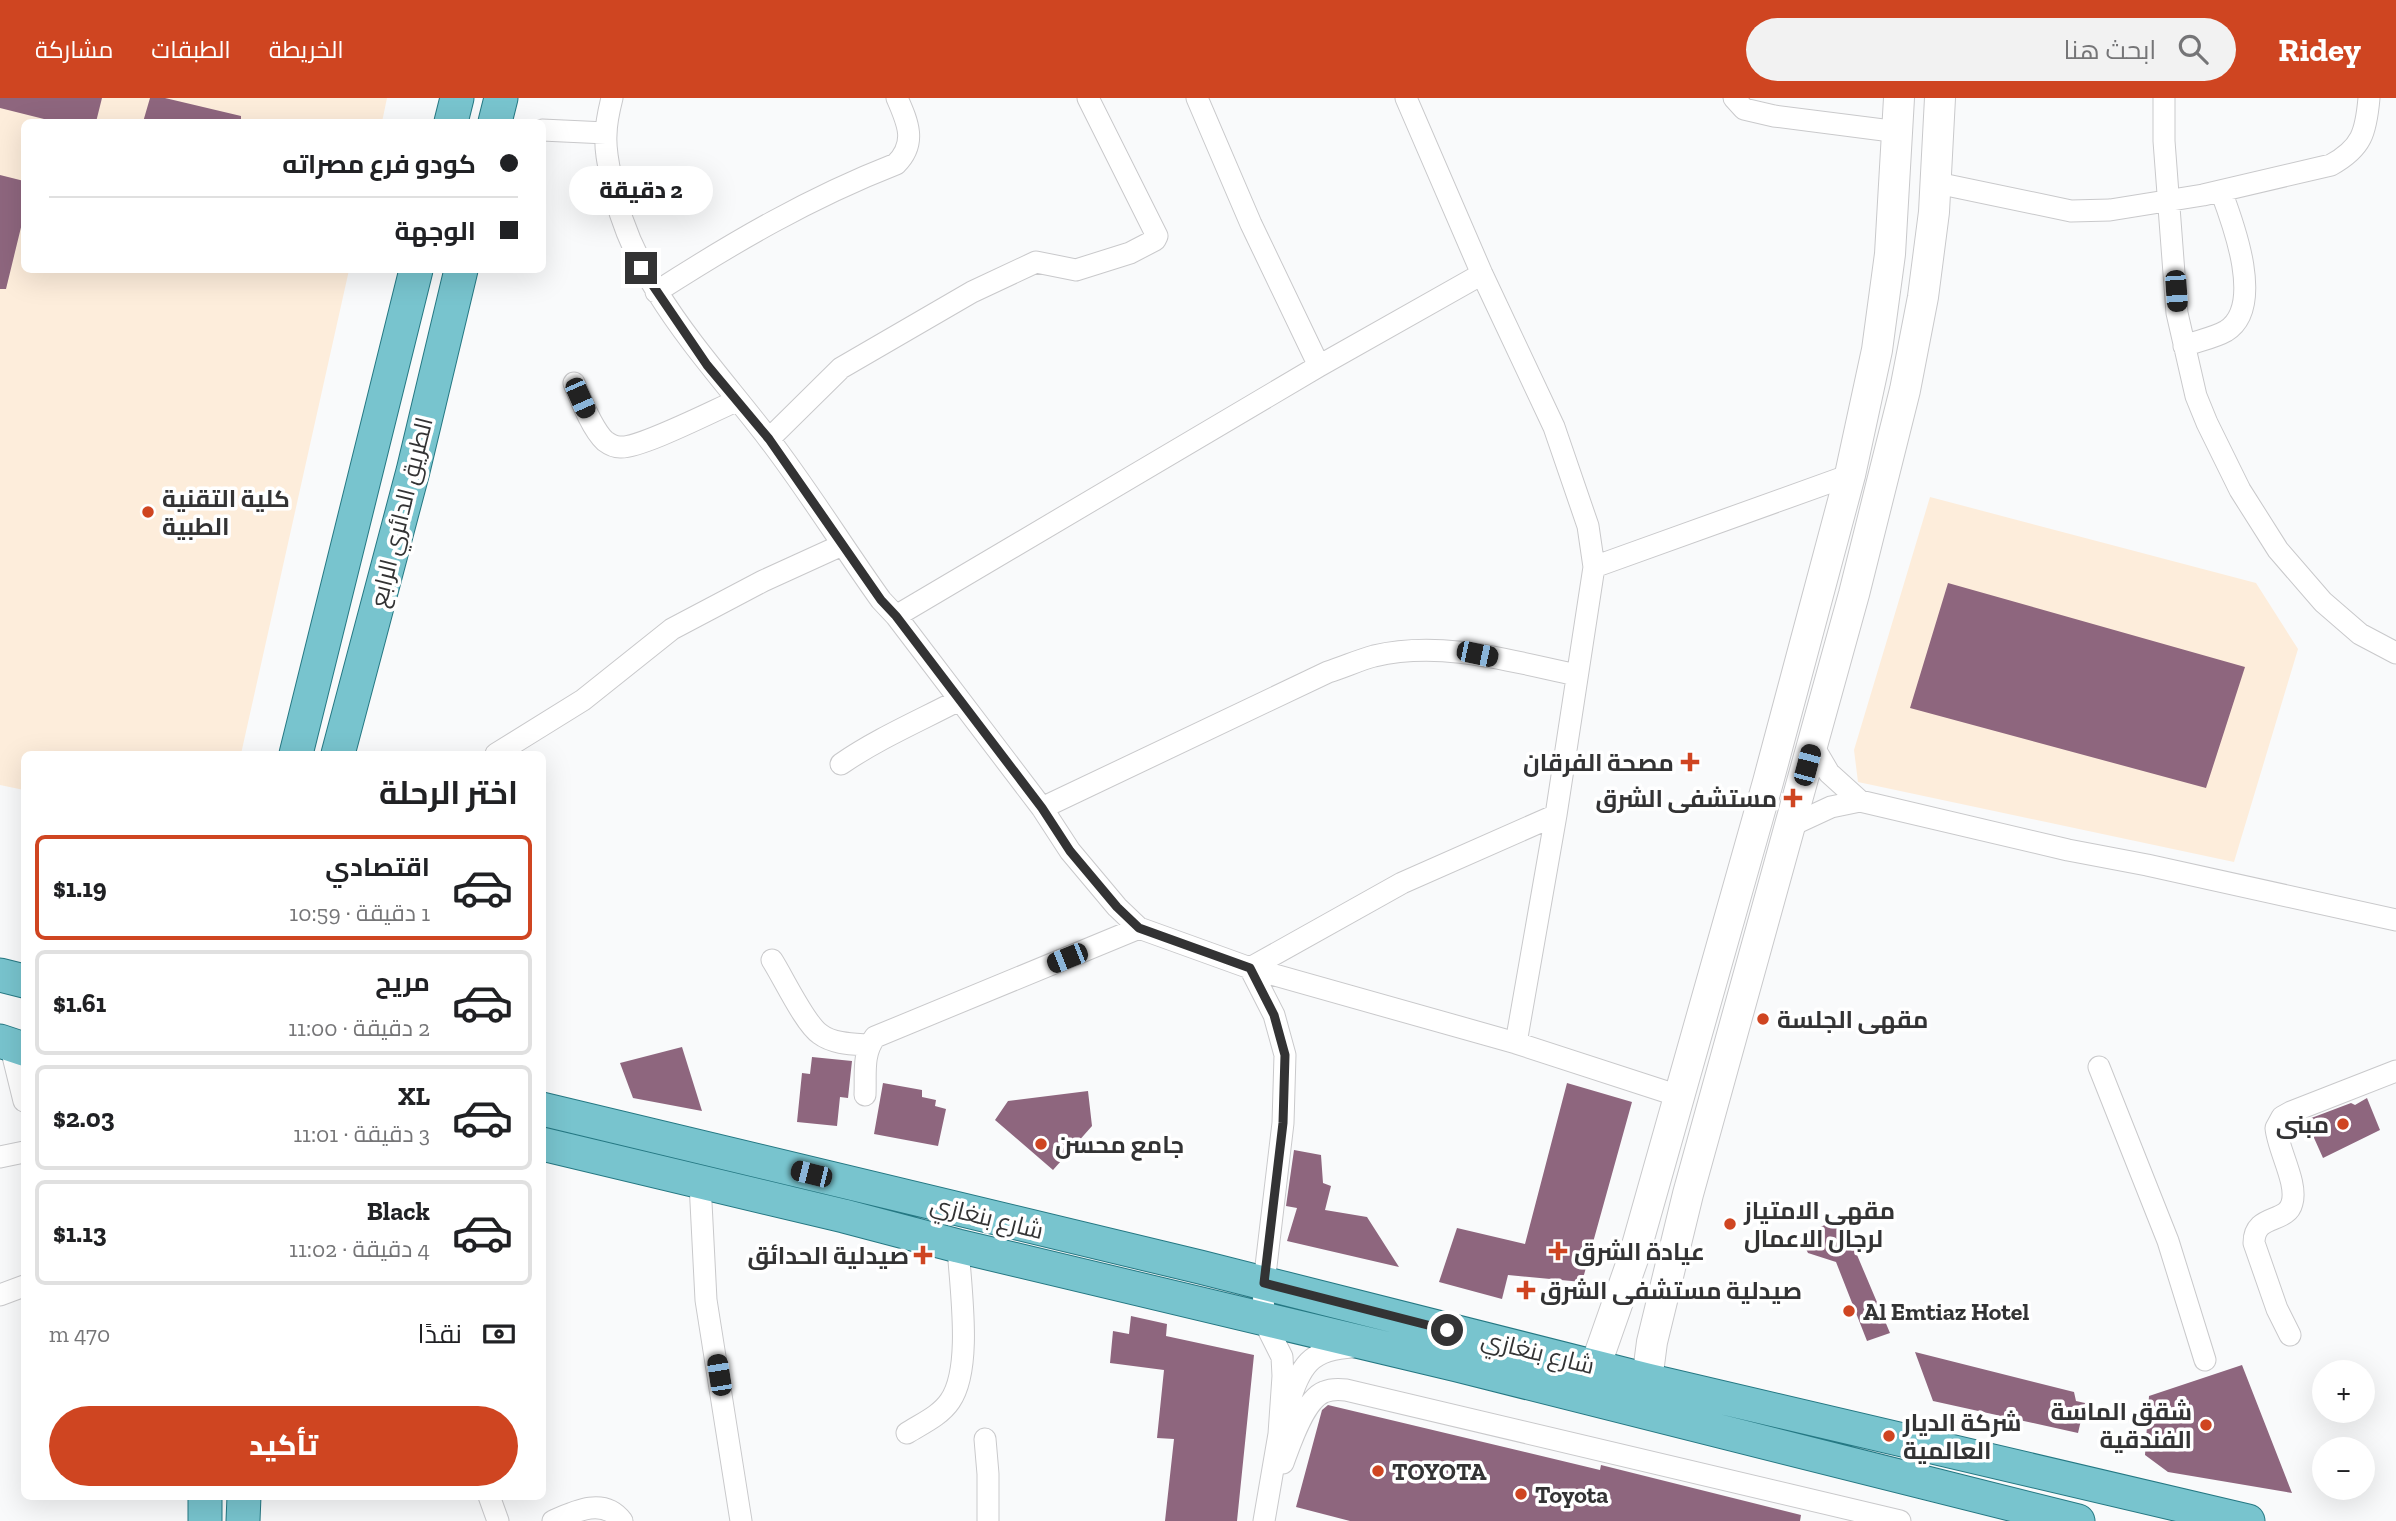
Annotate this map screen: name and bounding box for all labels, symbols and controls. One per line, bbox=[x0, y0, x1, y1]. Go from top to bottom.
search box bbox=[1746, 18, 2236, 81]
icon: search bbox=[2174, 30, 2212, 68]
text: Ridey bbox=[2278, 30, 2361, 69]
text: ابحث هنا bbox=[2064, 34, 2156, 66]
text: مشاركة bbox=[35, 35, 113, 64]
text: الطبقات bbox=[151, 35, 231, 64]
text: الخريطة bbox=[269, 35, 344, 64]
text: كودو فرع مصراته bbox=[282, 148, 476, 180]
callout: 2 دقيقة bbox=[569, 166, 713, 216]
text: 2 دقيقة bbox=[599, 176, 683, 204]
text: الوجهة bbox=[395, 215, 476, 247]
route end bbox=[625, 252, 657, 284]
car bbox=[2165, 269, 2188, 313]
car bbox=[562, 375, 599, 421]
street label: الطريق الدائري الرابع bbox=[363, 414, 442, 611]
place label: كلية التقنية الطبية bbox=[162, 484, 290, 541]
marker: كلية التقنية الطبية bbox=[140, 504, 156, 520]
car bbox=[1455, 639, 1500, 669]
car bbox=[1792, 742, 1823, 788]
place label: مصحة الفرقان bbox=[1523, 748, 1674, 777]
marker: مصحة الفرقان bbox=[1680, 752, 1700, 772]
text: اختر الرحلة bbox=[379, 774, 518, 812]
place label: مستشفى الشرق bbox=[1595, 784, 1777, 813]
marker: مستشفى الشرق bbox=[1783, 788, 1803, 808]
text: اقتصادي bbox=[325, 851, 430, 883]
icon: car bbox=[451, 856, 514, 919]
text: $1.19 bbox=[53, 872, 107, 904]
text: 1 دقيقة · 10:59 bbox=[289, 899, 430, 927]
car bbox=[1044, 940, 1091, 976]
text: مريح bbox=[375, 966, 430, 998]
icon: car bbox=[451, 971, 514, 1034]
text: $1.61 bbox=[53, 987, 106, 1019]
place label: مقهى الجلسة bbox=[1777, 1005, 1928, 1034]
marker: مقهى الجلسة bbox=[1755, 1011, 1771, 1027]
text: 2 دقيقة · 11:00 bbox=[288, 1014, 430, 1042]
text: XL bbox=[398, 1080, 430, 1112]
icon: car bbox=[451, 1086, 514, 1149]
text: $2.03 bbox=[53, 1102, 115, 1134]
place label: مبنى bbox=[2276, 1110, 2329, 1139]
marker: مبنى bbox=[2335, 1116, 2351, 1132]
text: 3 دقيقة · 11:01 bbox=[293, 1120, 430, 1148]
place label: جامع محسن bbox=[1055, 1130, 1184, 1161]
marker: جامع محسن bbox=[1033, 1136, 1049, 1152]
car bbox=[789, 1159, 834, 1189]
street label: شارع بنغازي bbox=[926, 1189, 1047, 1249]
text: Black bbox=[367, 1195, 430, 1227]
place label: مقهى الامتياز لرجال الاعمال bbox=[1743, 1196, 1895, 1253]
icon: car bbox=[451, 1201, 514, 1264]
marker: مقهى الامتياز لرجال الاعمال bbox=[1722, 1216, 1738, 1232]
text: $1.13 bbox=[53, 1217, 107, 1249]
text: 4 دقيقة · 11:02 bbox=[289, 1235, 430, 1263]
place label: عيادة الشرق bbox=[1574, 1237, 1705, 1266]
place label: صيدلية الحدائق bbox=[747, 1241, 909, 1270]
marker: عيادة الشرق bbox=[1548, 1241, 1568, 1261]
marker: صيدلية الحدائق bbox=[915, 1247, 931, 1263]
place label: صيدلية مستشفى الشرق bbox=[1540, 1276, 1802, 1305]
marker: صيدلية مستشفى الشرق bbox=[1518, 1282, 1534, 1298]
place label: Al Emtiaz Hotel bbox=[1863, 1297, 2029, 1326]
marker: Al Emtiaz Hotel bbox=[1841, 1303, 1857, 1319]
route start bbox=[1431, 1314, 1463, 1346]
icon: cash bbox=[480, 1315, 518, 1353]
text: نقدًا bbox=[418, 1318, 462, 1350]
text: 470 m bbox=[49, 1320, 110, 1348]
street label: شارع بنغازي bbox=[1477, 1324, 1598, 1384]
car bbox=[706, 1353, 733, 1397]
map controls bbox=[2312, 1360, 2375, 1500]
button: + bbox=[2312, 1360, 2375, 1423]
place label: شقق الماسة الفندقية bbox=[2050, 1397, 2192, 1454]
button: تأكيد bbox=[49, 1406, 518, 1486]
place label: شركة الديار العالمية bbox=[1902, 1408, 2021, 1465]
marker: شقق الماسة الفندقية bbox=[2198, 1417, 2214, 1433]
marker: شركة الديار العالمية bbox=[1881, 1428, 1897, 1444]
button: − bbox=[2312, 1437, 2375, 1500]
place label: TOYOTA bbox=[1392, 1457, 1487, 1486]
marker: TOYOTA bbox=[1370, 1463, 1386, 1479]
place label: Toyota bbox=[1535, 1480, 1608, 1509]
marker: Toyota bbox=[1513, 1486, 1529, 1502]

